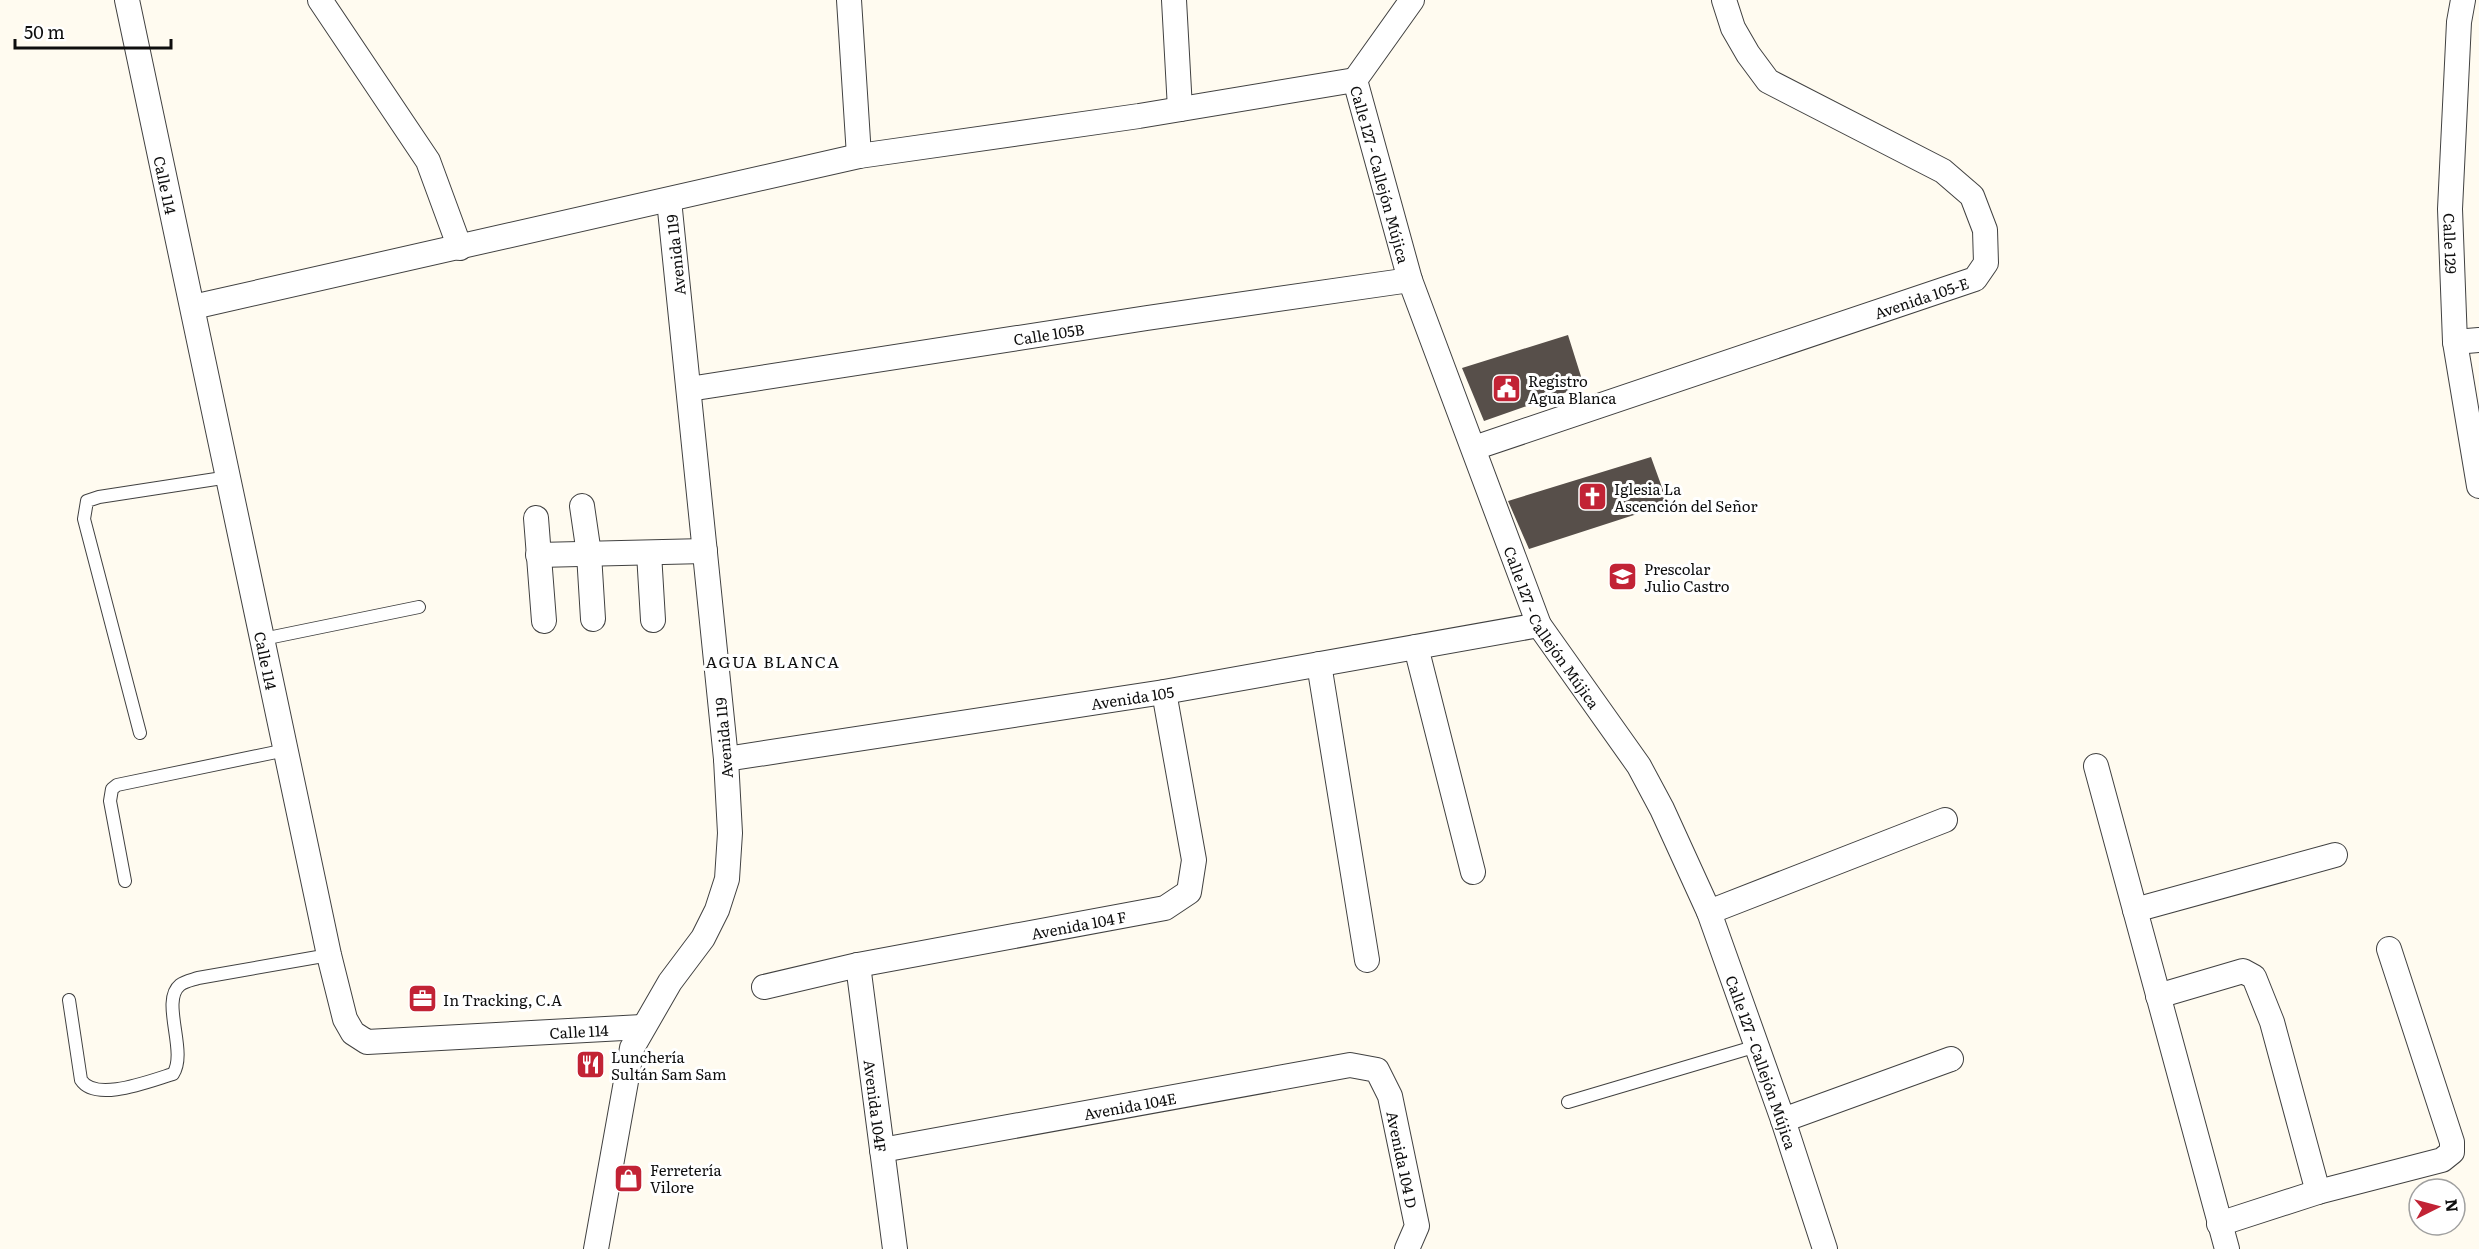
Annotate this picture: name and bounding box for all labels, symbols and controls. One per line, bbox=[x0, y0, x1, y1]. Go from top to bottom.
scale bar bbox=[15, 12, 171, 50]
text: 50 m bbox=[24, 18, 65, 45]
street label: Calle 127 - Callejón Mújica bbox=[1346, 83, 1417, 267]
street label: Calle 114 bbox=[149, 154, 183, 216]
street label: Avenida 119 bbox=[659, 213, 691, 297]
street label: Calle 129 bbox=[2439, 213, 2464, 274]
street label: Avenida 105-E bbox=[1871, 271, 1972, 324]
street label: Calle 105B bbox=[1012, 316, 1086, 350]
place label: Registro Agua Blanca bbox=[1528, 369, 1617, 409]
public building icon: Registro Agua Blanca bbox=[1491, 373, 1523, 405]
place label: Iglesia La Ascención del Señor bbox=[1614, 477, 1758, 517]
church icon: Iglesia La Ascención del Señor bbox=[1577, 481, 1609, 513]
street label: Calle 127 - Callejón Mújica bbox=[1499, 543, 1607, 714]
place label: Prescolar Julio Castro bbox=[1644, 557, 1730, 597]
school or university icon: Prescolar Julio Castro bbox=[1607, 561, 1639, 593]
street label: Calle 114 bbox=[249, 629, 284, 692]
district label: AGUA BLANCA bbox=[705, 649, 841, 673]
street label: Avenida 105 bbox=[1089, 679, 1176, 715]
street label: Avenida 119 bbox=[708, 696, 738, 779]
street label: Avenida 104 F bbox=[1029, 904, 1128, 944]
street label: Calle 127 - Callejón Mújica bbox=[1721, 972, 1804, 1153]
office icon: In Tracking, C.A bbox=[406, 983, 438, 1015]
place label: In Tracking, C.A bbox=[443, 988, 562, 1011]
street label: Calle 114 bbox=[549, 1017, 609, 1044]
place label: Lunchería Sultán Sam Sam bbox=[611, 1045, 727, 1085]
restaurant icon: Lunchería Sultán Sam Sam bbox=[574, 1049, 606, 1081]
street label: Avenida 104F bbox=[859, 1058, 894, 1154]
street label: Avenida 104E bbox=[1082, 1085, 1178, 1125]
street label: Avenida 104 D bbox=[1382, 1109, 1424, 1210]
place label: Ferretería Vilore bbox=[650, 1158, 723, 1198]
shop icon: Ferretería Vilore bbox=[613, 1162, 645, 1194]
north arrow bbox=[2407, 1177, 2467, 1237]
text: N bbox=[2440, 1197, 2466, 1213]

